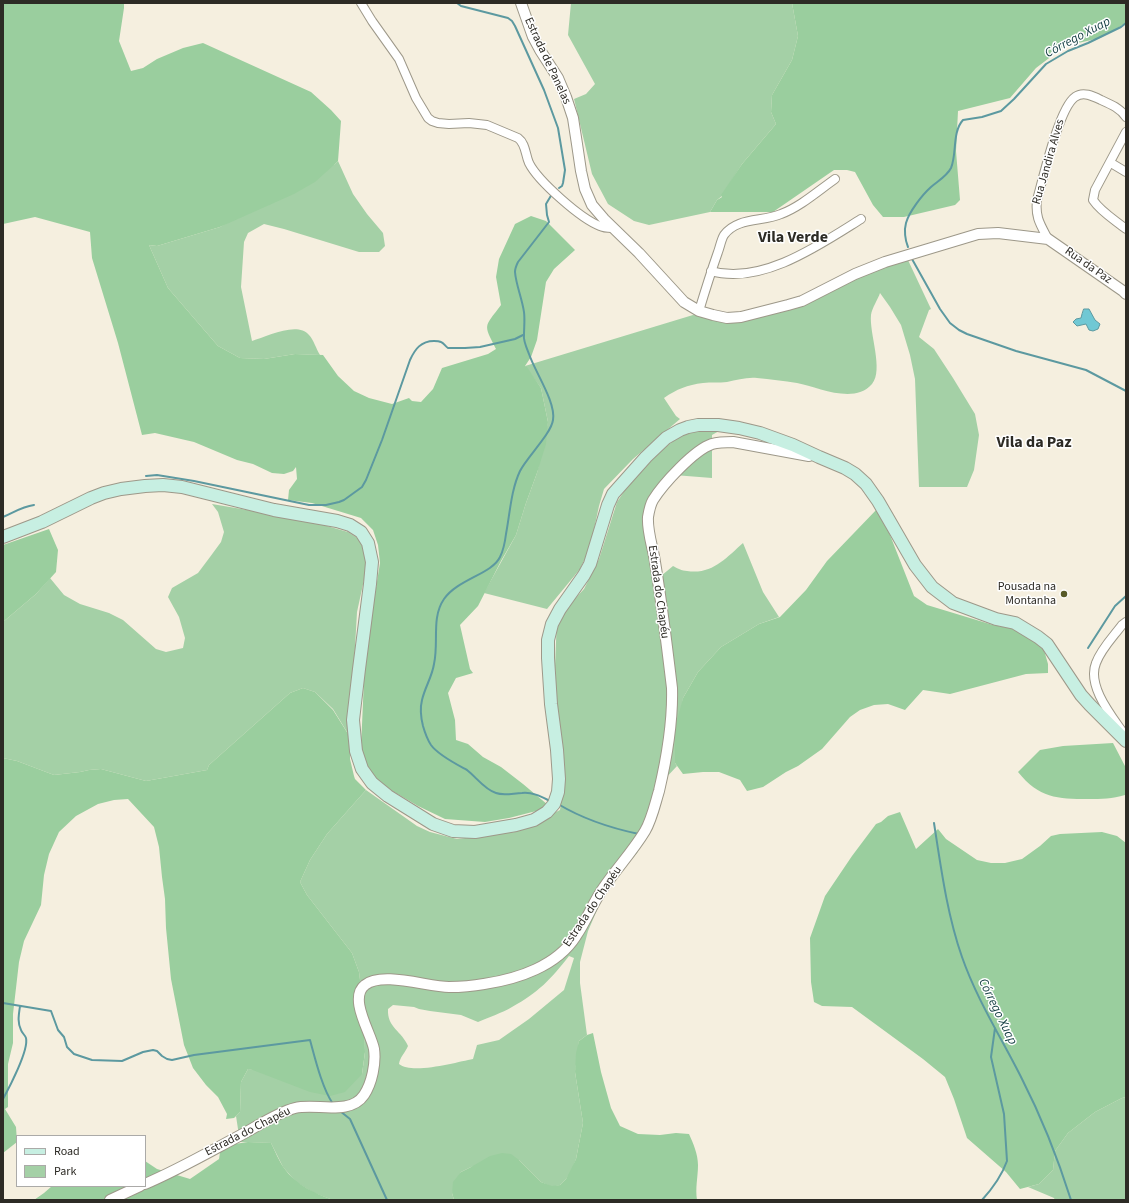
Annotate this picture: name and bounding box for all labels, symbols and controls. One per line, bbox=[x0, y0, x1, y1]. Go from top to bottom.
water label: Córrego Xuap bbox=[1043, 14, 1113, 62]
street label: Estrada de Panelas bbox=[521, 15, 573, 107]
street label: Rua Jandira Alves bbox=[1030, 118, 1068, 206]
district label: Vila Verde bbox=[758, 228, 828, 248]
street label: Rua da Paz bbox=[1062, 245, 1114, 287]
district label: Vila da Paz bbox=[996, 433, 1072, 453]
street label: Estrada do Chapéu bbox=[644, 544, 672, 640]
place label: Pousada na Montanha bbox=[998, 580, 1056, 608]
marker: Pousada na Montanha bbox=[1059, 589, 1069, 599]
street label: Estrada do Chapéu bbox=[561, 864, 625, 950]
water label: Córrego Xuap bbox=[974, 976, 1020, 1048]
street label: Estrada do Chapéu bbox=[203, 1104, 293, 1160]
legend bbox=[16, 1135, 146, 1187]
text: Road bbox=[54, 1143, 80, 1160]
text: Park bbox=[54, 1163, 76, 1180]

